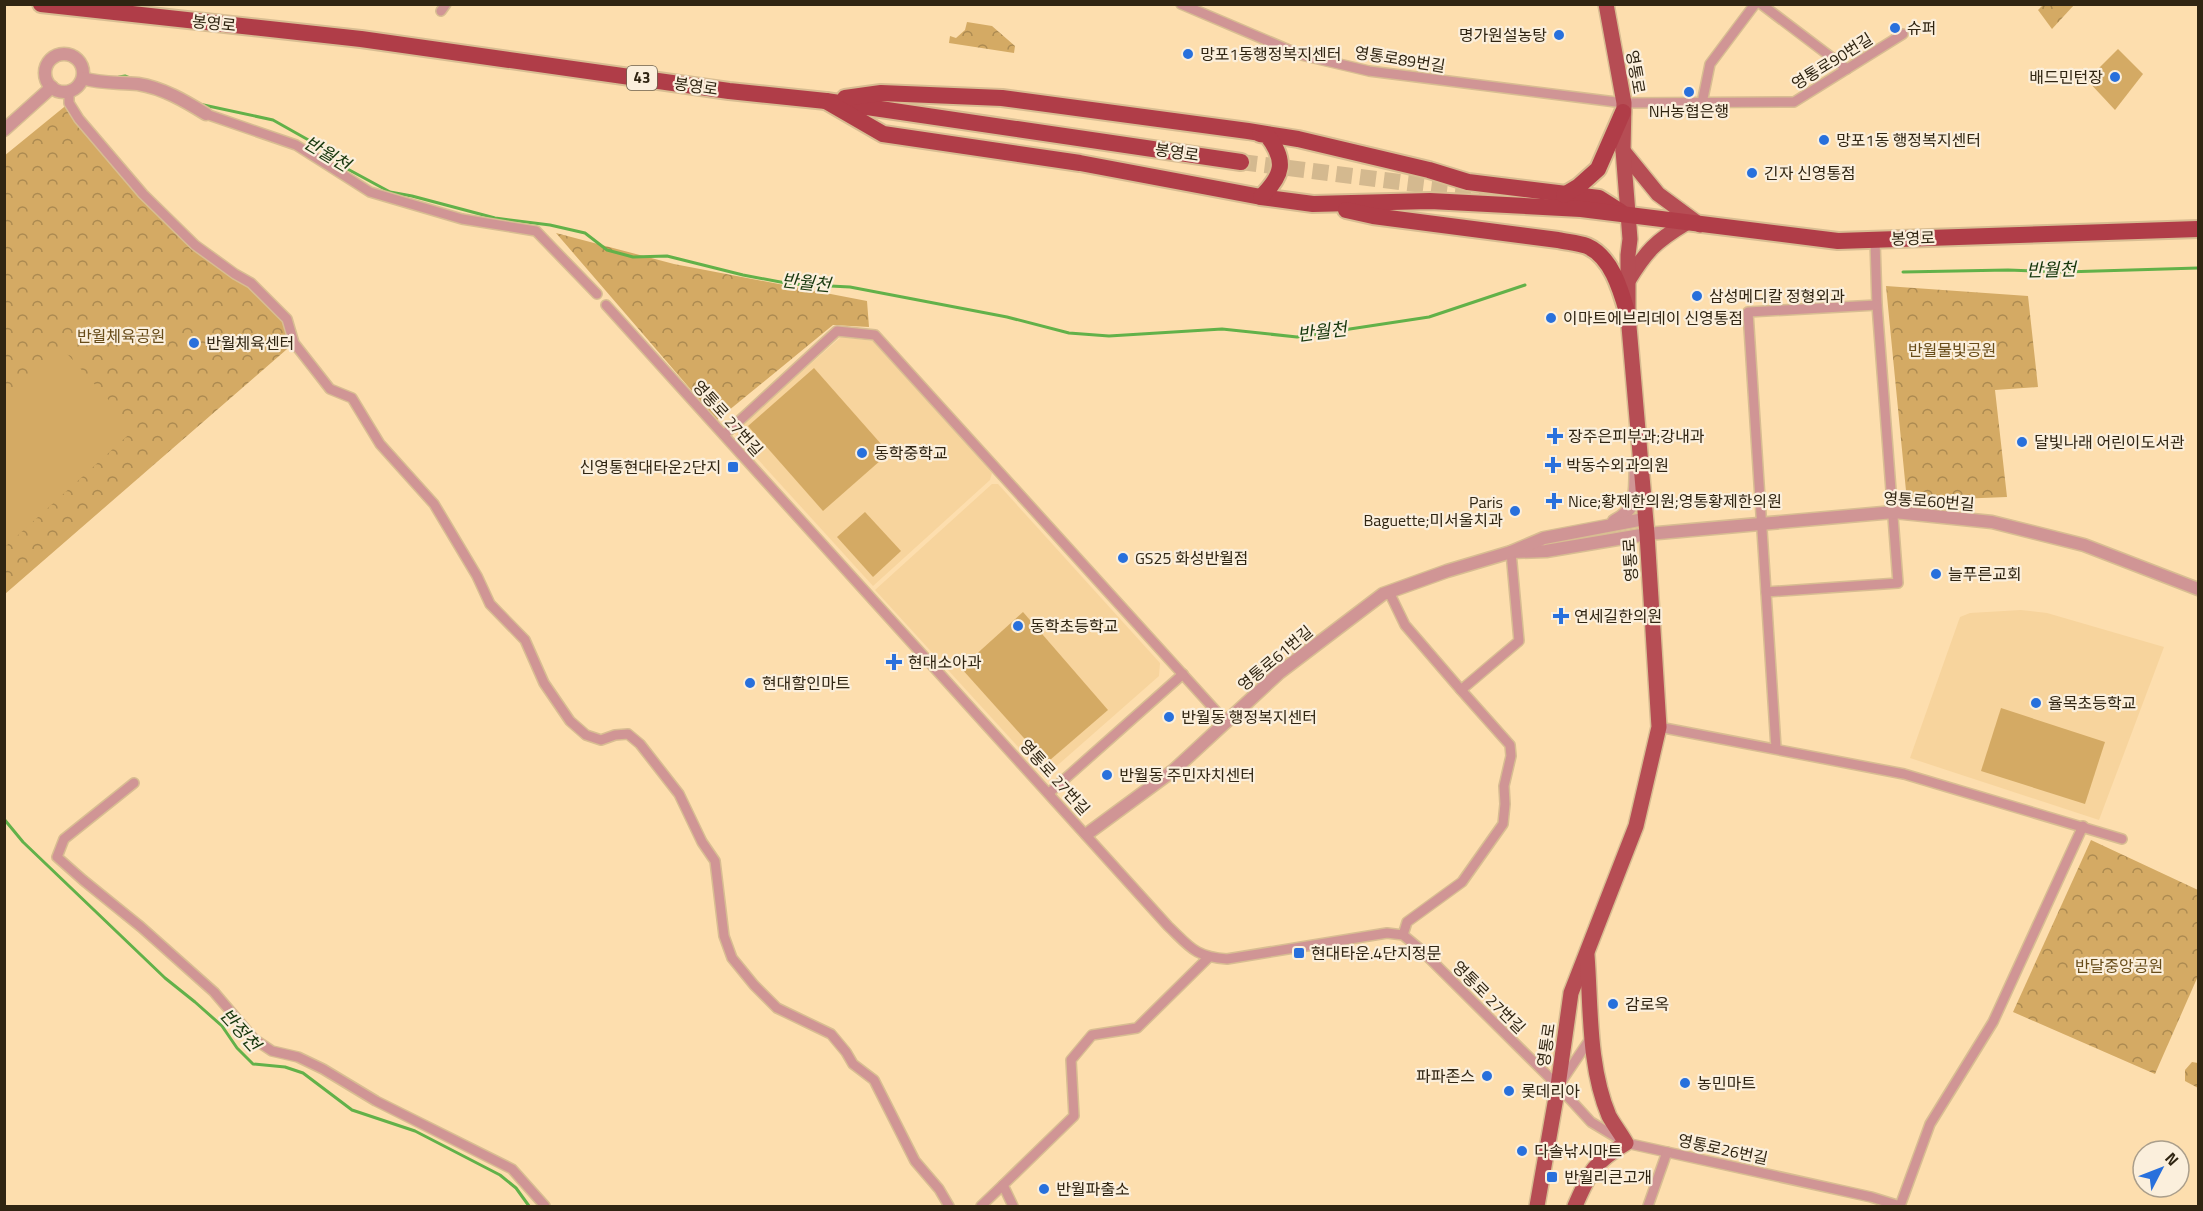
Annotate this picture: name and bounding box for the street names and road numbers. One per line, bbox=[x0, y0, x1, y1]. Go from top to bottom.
street label: 봉영로 bbox=[191, 9, 237, 37]
street label: 영통로90번길 bbox=[1787, 27, 1877, 95]
street label: 영통로89번길 bbox=[1353, 40, 1447, 78]
street label: 영통로 bbox=[1620, 48, 1652, 96]
road number: 43 bbox=[627, 66, 657, 90]
street label: 봉영로 bbox=[672, 71, 720, 101]
street label: 봉영로 bbox=[1153, 137, 1201, 167]
street label: 봉영로 bbox=[1891, 225, 1936, 251]
street label: 영통로 27번길 bbox=[687, 375, 769, 461]
street label: 영통로60번길 bbox=[1883, 486, 1975, 516]
street label: 영통로 bbox=[1616, 537, 1644, 583]
street label: 영통로61번길 bbox=[1232, 619, 1318, 697]
street label: 영통로 27번길 bbox=[1014, 734, 1096, 820]
street label: 영통로 27번길 bbox=[1447, 955, 1531, 1039]
street label: 영통로 bbox=[1531, 1021, 1561, 1069]
street label: 영통로26번길 bbox=[1676, 1128, 1770, 1170]

